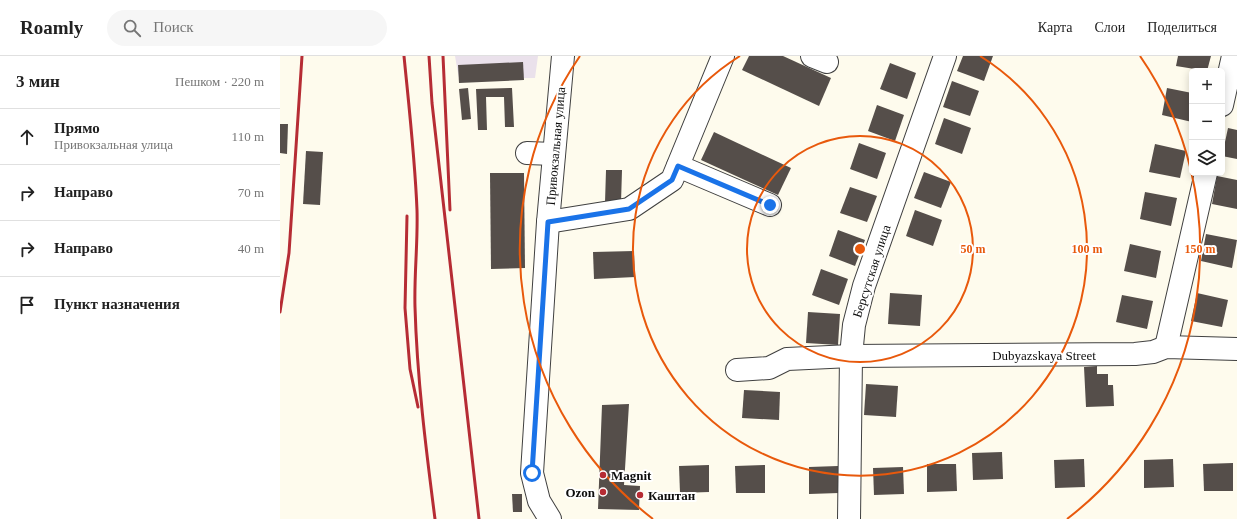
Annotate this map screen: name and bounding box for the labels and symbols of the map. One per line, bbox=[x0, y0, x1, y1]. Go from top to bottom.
street label: Привокзальная улица bbox=[543, 86, 568, 206]
route end bbox=[761, 196, 779, 214]
street label: Берсутская улица bbox=[849, 223, 894, 319]
centre of rings bbox=[853, 242, 867, 256]
text: 50 m bbox=[961, 242, 986, 256]
text: 100 m bbox=[1072, 242, 1103, 256]
text: 150 m bbox=[1185, 242, 1216, 256]
street label: Dubyazskaya Street bbox=[992, 348, 1096, 363]
route start bbox=[523, 464, 541, 482]
place label: Magnit bbox=[611, 468, 652, 483]
marker: Magnit bbox=[598, 470, 608, 480]
place label: Ozon bbox=[565, 485, 596, 500]
marker: Ozon bbox=[598, 487, 608, 497]
place label: Каштан bbox=[648, 488, 696, 503]
marker: Каштан bbox=[635, 490, 645, 500]

